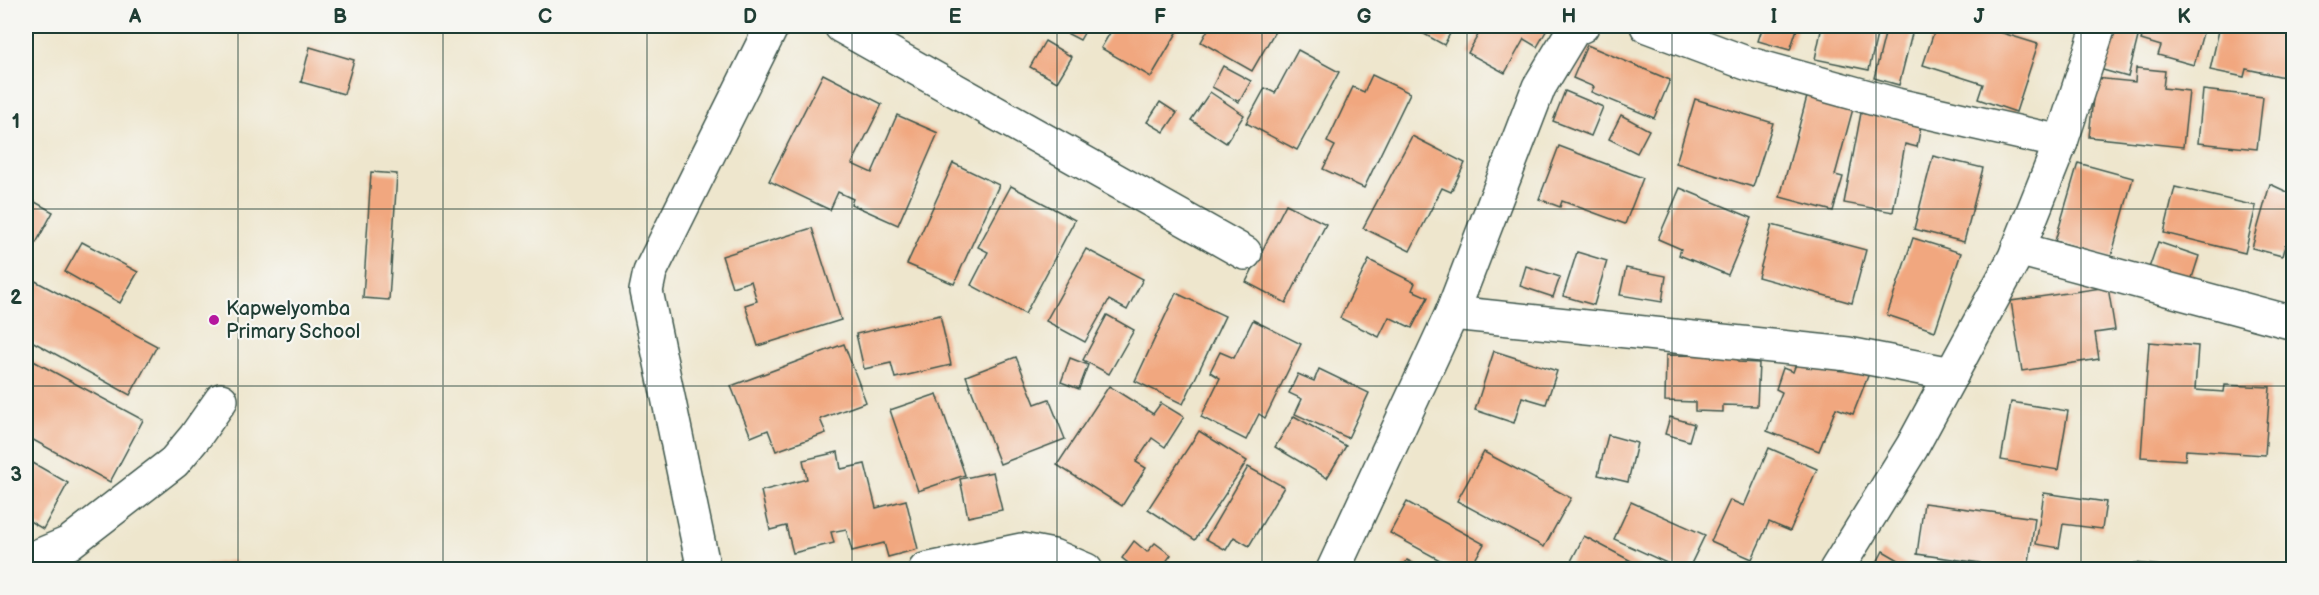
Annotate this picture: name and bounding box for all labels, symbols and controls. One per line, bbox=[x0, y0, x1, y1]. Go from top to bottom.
text: A bbox=[128, 5, 142, 29]
text: B bbox=[333, 5, 347, 29]
text: C bbox=[538, 5, 552, 29]
text: D bbox=[743, 5, 757, 29]
text: E bbox=[949, 5, 962, 29]
text: F bbox=[1154, 5, 1166, 29]
text: G bbox=[1357, 5, 1372, 29]
text: H bbox=[1562, 5, 1576, 29]
text: I bbox=[1771, 5, 1777, 29]
text: J bbox=[1974, 5, 1986, 29]
text: K bbox=[2177, 5, 2191, 29]
text: 1 bbox=[12, 110, 20, 134]
text: 2 bbox=[10, 286, 22, 310]
place label: Kapwelyomba Primary School bbox=[226, 297, 360, 344]
marker: Kapwelyomba Primary School bbox=[207, 313, 221, 327]
text: 3 bbox=[10, 463, 22, 487]

